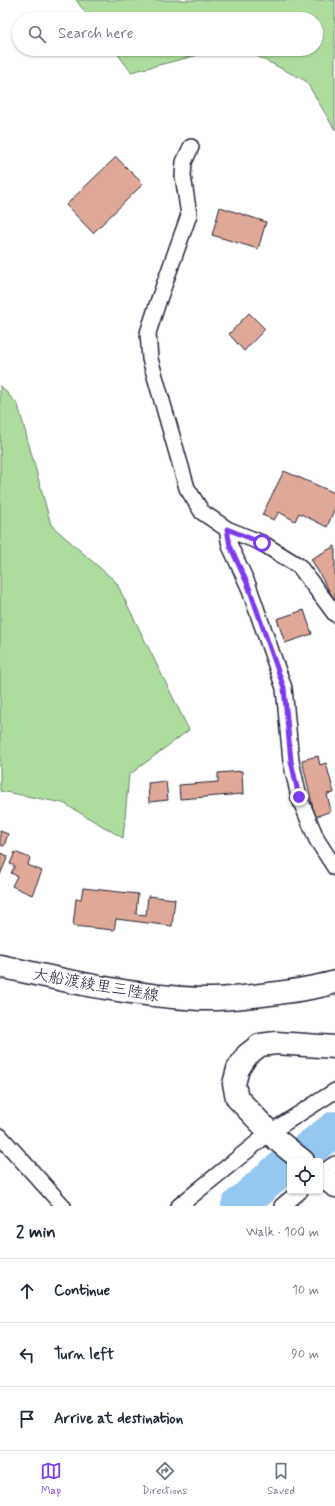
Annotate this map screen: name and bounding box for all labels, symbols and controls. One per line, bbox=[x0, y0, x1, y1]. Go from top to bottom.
search box bbox=[12, 12, 323, 56]
icon: search bbox=[26, 23, 48, 45]
text: Search here bbox=[58, 24, 134, 44]
route start bbox=[253, 534, 271, 552]
route end bbox=[290, 788, 308, 806]
street label: 大船渡綾里三陸線 bbox=[31, 964, 161, 1007]
map controls bbox=[287, 1158, 323, 1194]
button: locate bbox=[287, 1158, 323, 1194]
text: 2 min bbox=[16, 1221, 56, 1243]
text: Walk · 100 m bbox=[246, 1224, 319, 1241]
icon: ahead bbox=[16, 1280, 38, 1302]
text: Continue bbox=[54, 1281, 110, 1301]
text: 10 m bbox=[292, 1282, 319, 1299]
icon: left bbox=[16, 1344, 38, 1366]
text: Turn left bbox=[54, 1345, 114, 1365]
text: 90 m bbox=[291, 1346, 319, 1363]
icon: arrive bbox=[16, 1408, 38, 1430]
text: Arrive at destination bbox=[54, 1409, 183, 1429]
tab: Map bbox=[40, 1460, 62, 1498]
tab: Directions bbox=[142, 1460, 187, 1498]
tab: Saved bbox=[267, 1460, 295, 1498]

